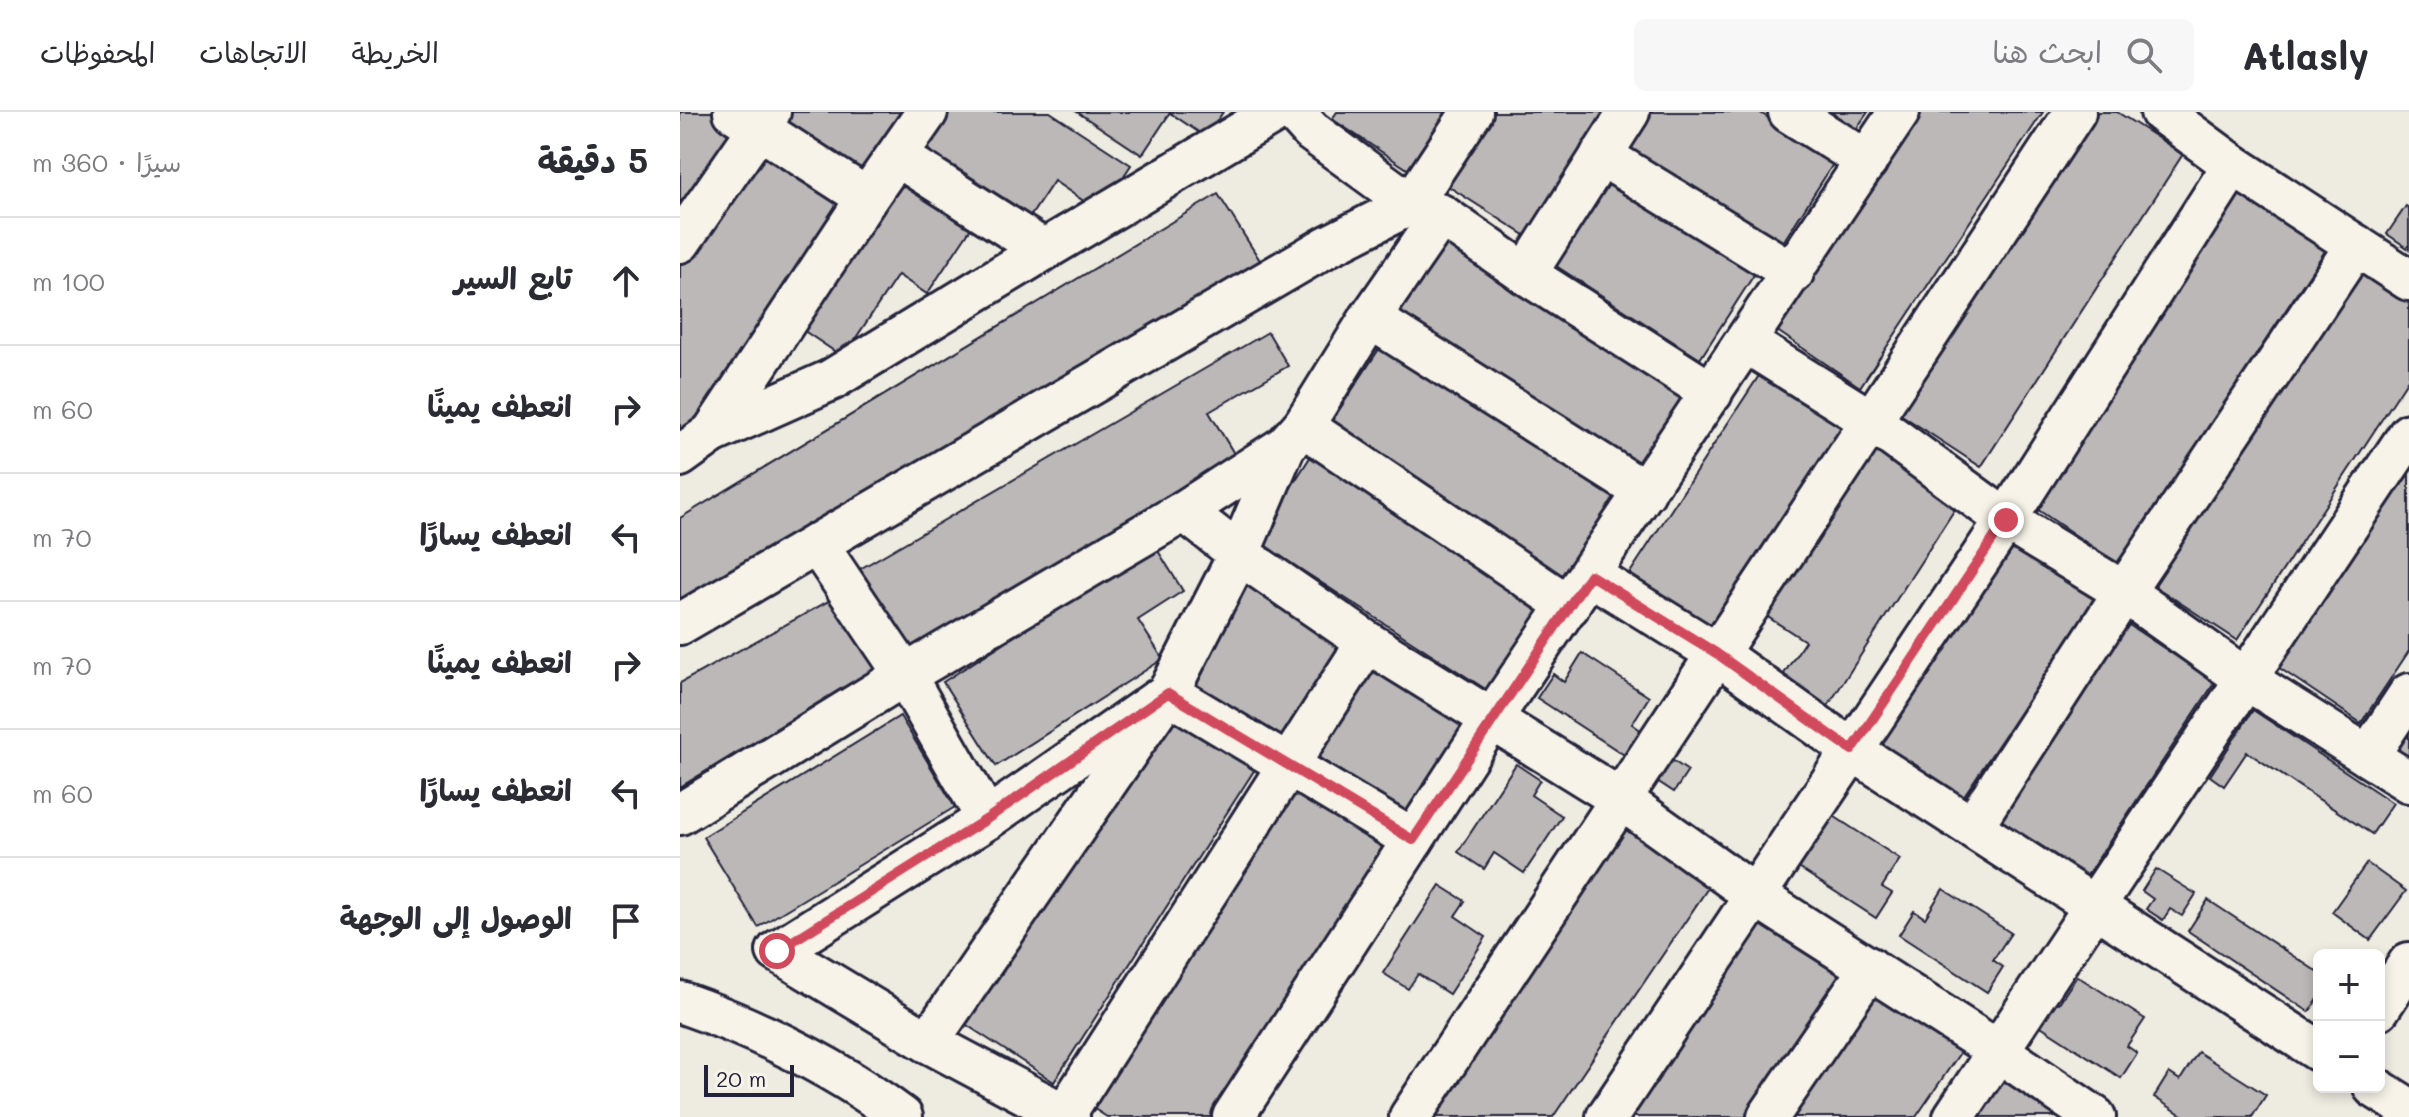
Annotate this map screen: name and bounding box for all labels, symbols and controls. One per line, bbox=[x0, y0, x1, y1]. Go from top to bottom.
search box bbox=[1634, 19, 2194, 91]
text: Atlasly bbox=[2242, 30, 2369, 80]
text: ابحث هنا bbox=[1992, 31, 2102, 71]
icon: search bbox=[2122, 33, 2166, 77]
text: المحفوظات bbox=[40, 34, 155, 70]
text: الاتجاهات bbox=[199, 34, 307, 70]
text: الخريطة bbox=[351, 34, 439, 70]
text: 5 دقيقة bbox=[537, 137, 648, 182]
text: سيرًا · 360 m bbox=[32, 145, 181, 179]
text: تابع السير bbox=[454, 257, 572, 297]
icon: ahead bbox=[604, 259, 648, 303]
text: 100 m bbox=[32, 264, 105, 298]
text: انعطف يمينًا bbox=[427, 385, 572, 425]
icon: right bbox=[604, 387, 648, 431]
text: 60 m bbox=[32, 392, 93, 426]
route end bbox=[1988, 502, 2024, 538]
text: انعطف يسارًا bbox=[419, 513, 572, 553]
icon: left bbox=[604, 515, 648, 559]
text: 70 m bbox=[32, 520, 92, 554]
text: انعطف يمينًا bbox=[427, 641, 572, 681]
icon: right bbox=[604, 643, 648, 687]
text: 70 m bbox=[32, 648, 92, 682]
text: انعطف يسارًا bbox=[419, 769, 572, 809]
icon: left bbox=[604, 771, 648, 815]
text: 60 m bbox=[32, 776, 93, 810]
text: الوصول إلى الوجهة bbox=[339, 897, 572, 937]
icon: arrive bbox=[604, 899, 648, 943]
route start bbox=[759, 933, 795, 969]
map controls bbox=[2313, 949, 2385, 1093]
button: + bbox=[2313, 949, 2385, 1021]
button: − bbox=[2313, 1021, 2385, 1093]
scale bar bbox=[704, 1061, 794, 1097]
text: 20 m bbox=[716, 1064, 766, 1093]

